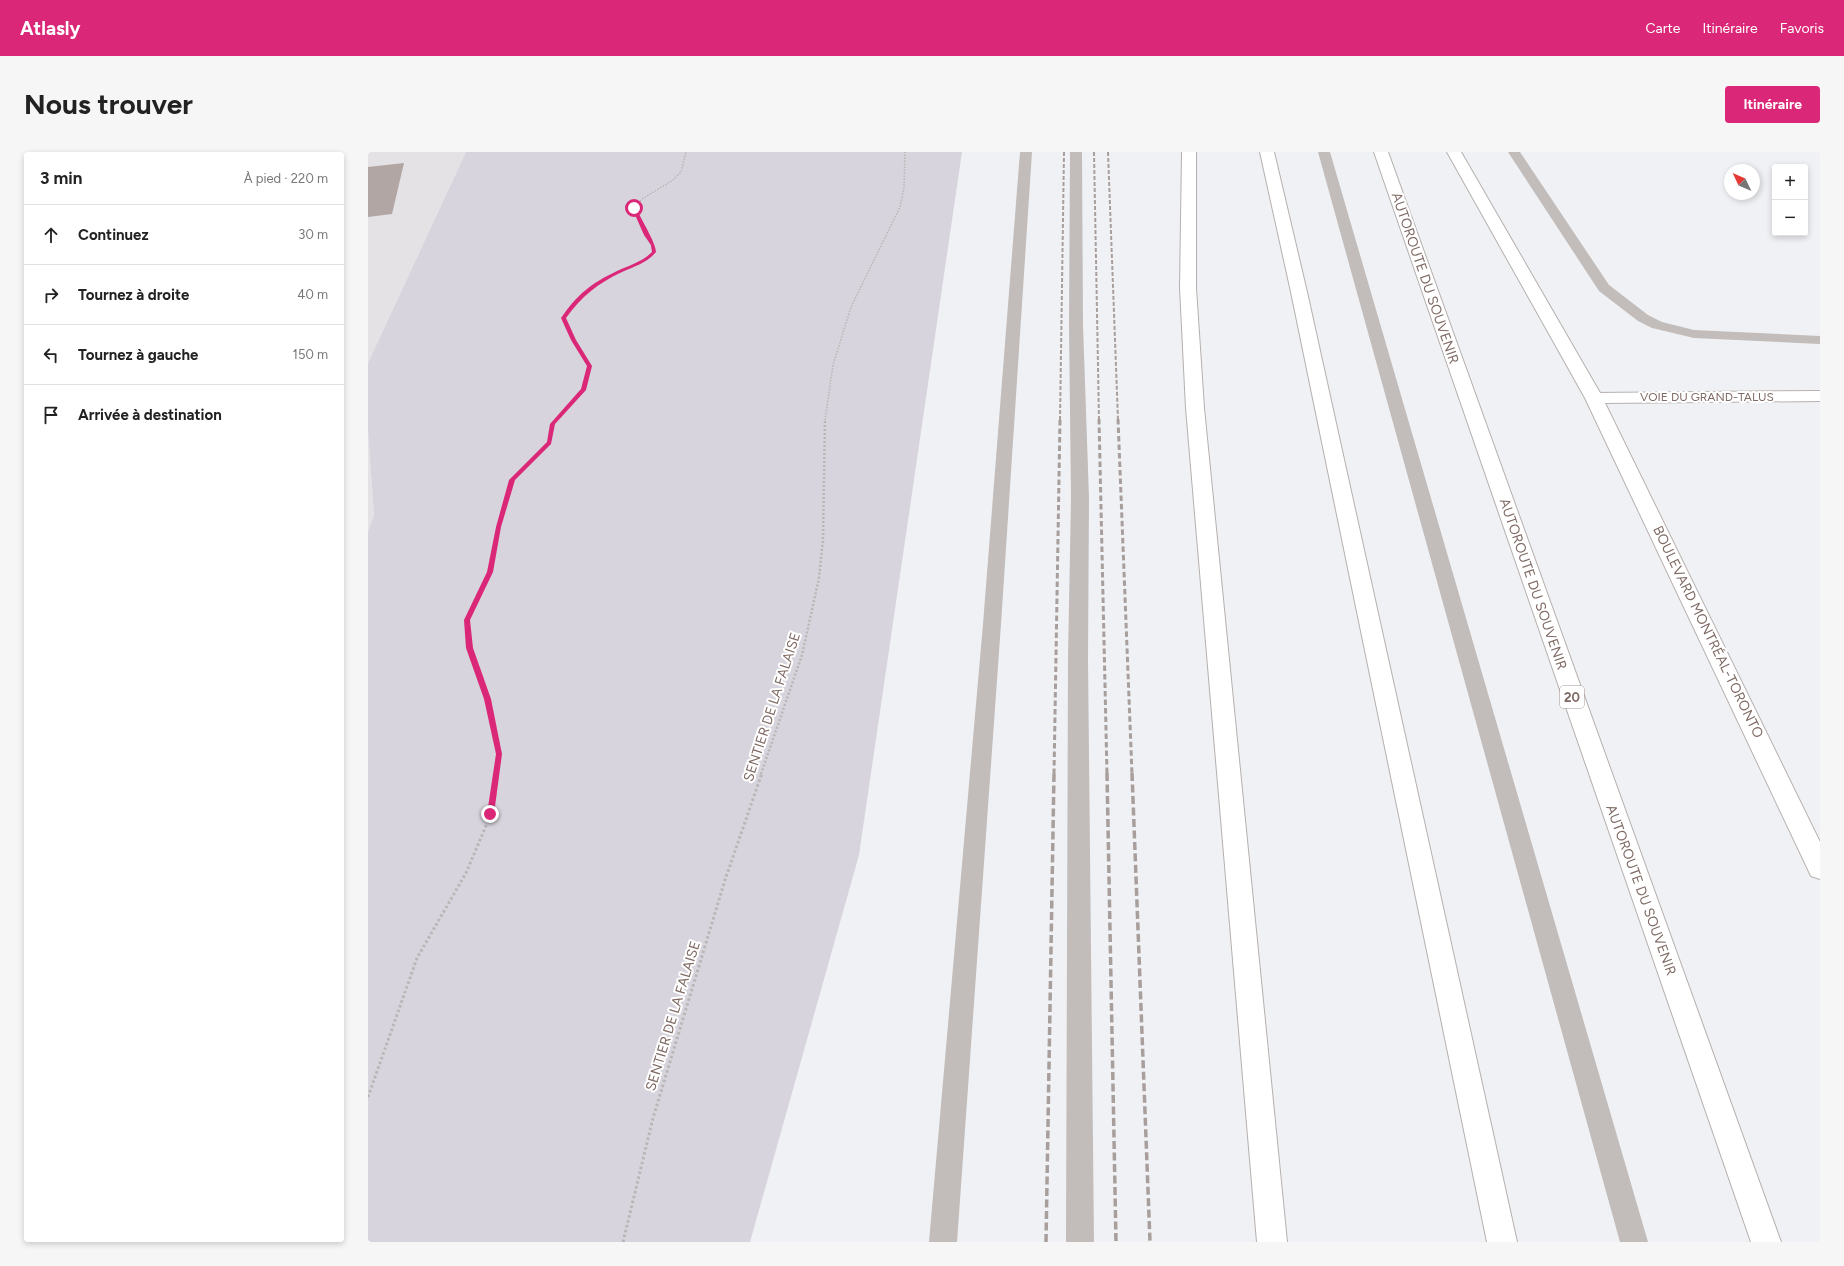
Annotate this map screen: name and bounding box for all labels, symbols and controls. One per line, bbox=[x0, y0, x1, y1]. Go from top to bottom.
text: Atlasly bbox=[20, 17, 80, 40]
text: Carte bbox=[1646, 20, 1680, 37]
text: Itinéraire bbox=[1702, 20, 1758, 37]
text: Favoris bbox=[1780, 20, 1824, 37]
button: Itinéraire bbox=[1725, 86, 1820, 123]
text: Nous trouver bbox=[24, 87, 193, 121]
north arrow bbox=[1724, 164, 1760, 200]
map controls bbox=[1772, 164, 1808, 236]
button: + bbox=[1772, 164, 1808, 200]
text: 3 min bbox=[40, 168, 82, 188]
text: À pied · 220 m bbox=[244, 171, 328, 186]
street label: AUTOROUTE DU SOUVENIR bbox=[1388, 190, 1462, 366]
route start bbox=[625, 199, 643, 217]
button: − bbox=[1772, 200, 1808, 236]
icon: ahead bbox=[40, 224, 62, 246]
text: Continuez bbox=[78, 226, 149, 244]
text: 30 m bbox=[298, 227, 328, 242]
icon: right bbox=[40, 284, 62, 306]
text: Tournez à droite bbox=[78, 286, 189, 304]
text: 40 m bbox=[297, 287, 328, 302]
icon: left bbox=[40, 344, 62, 366]
text: Tournez à gauche bbox=[78, 346, 198, 364]
text: 150 m bbox=[293, 347, 328, 362]
street label: VOIE DU GRAND-TALUS bbox=[1640, 390, 1774, 404]
icon: arrive bbox=[40, 404, 62, 426]
text: Arrivée à destination bbox=[78, 406, 222, 424]
street label: AUTOROUTE DU SOUVENIR bbox=[1496, 496, 1570, 672]
street label: BOULEVARD MONTRÉAL-TORONTO bbox=[1649, 523, 1767, 741]
street label: SENTIER DE LA FALAISE bbox=[740, 630, 804, 784]
road number: 20 bbox=[1560, 686, 1584, 708]
street label: AUTOROUTE DU SOUVENIR bbox=[1602, 802, 1680, 978]
route end bbox=[481, 805, 499, 823]
street label: SENTIER DE LA FALAISE bbox=[642, 939, 704, 1093]

